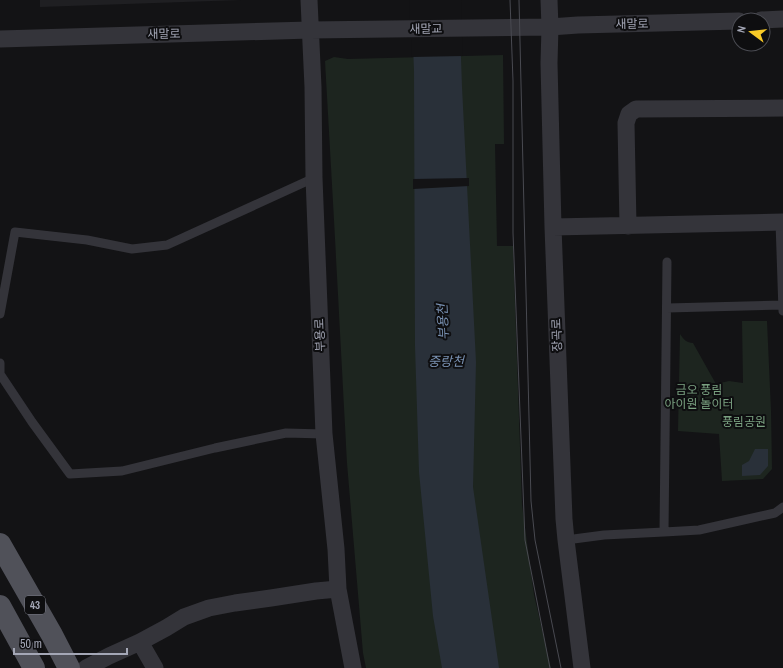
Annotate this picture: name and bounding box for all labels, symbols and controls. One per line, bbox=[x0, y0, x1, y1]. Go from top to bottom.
north arrow bbox=[731, 12, 771, 52]
street label: 새말로 bbox=[615, 16, 649, 32]
street label: 새말교 bbox=[409, 21, 443, 37]
text: N bbox=[734, 24, 749, 34]
street label: 새말로 bbox=[147, 26, 181, 42]
water label: 부용천 bbox=[434, 303, 452, 340]
street label: 부용로 bbox=[311, 318, 329, 352]
street label: 장곡로 bbox=[548, 318, 566, 352]
water label: 중랑천 bbox=[428, 353, 465, 370]
park label: 금오 풍림 아이원 놀이터 bbox=[665, 382, 733, 412]
park label: 풍림공원 bbox=[722, 414, 766, 430]
road number: 43 bbox=[25, 596, 45, 614]
scale bar bbox=[14, 630, 127, 656]
text: 50 m bbox=[20, 636, 42, 652]

